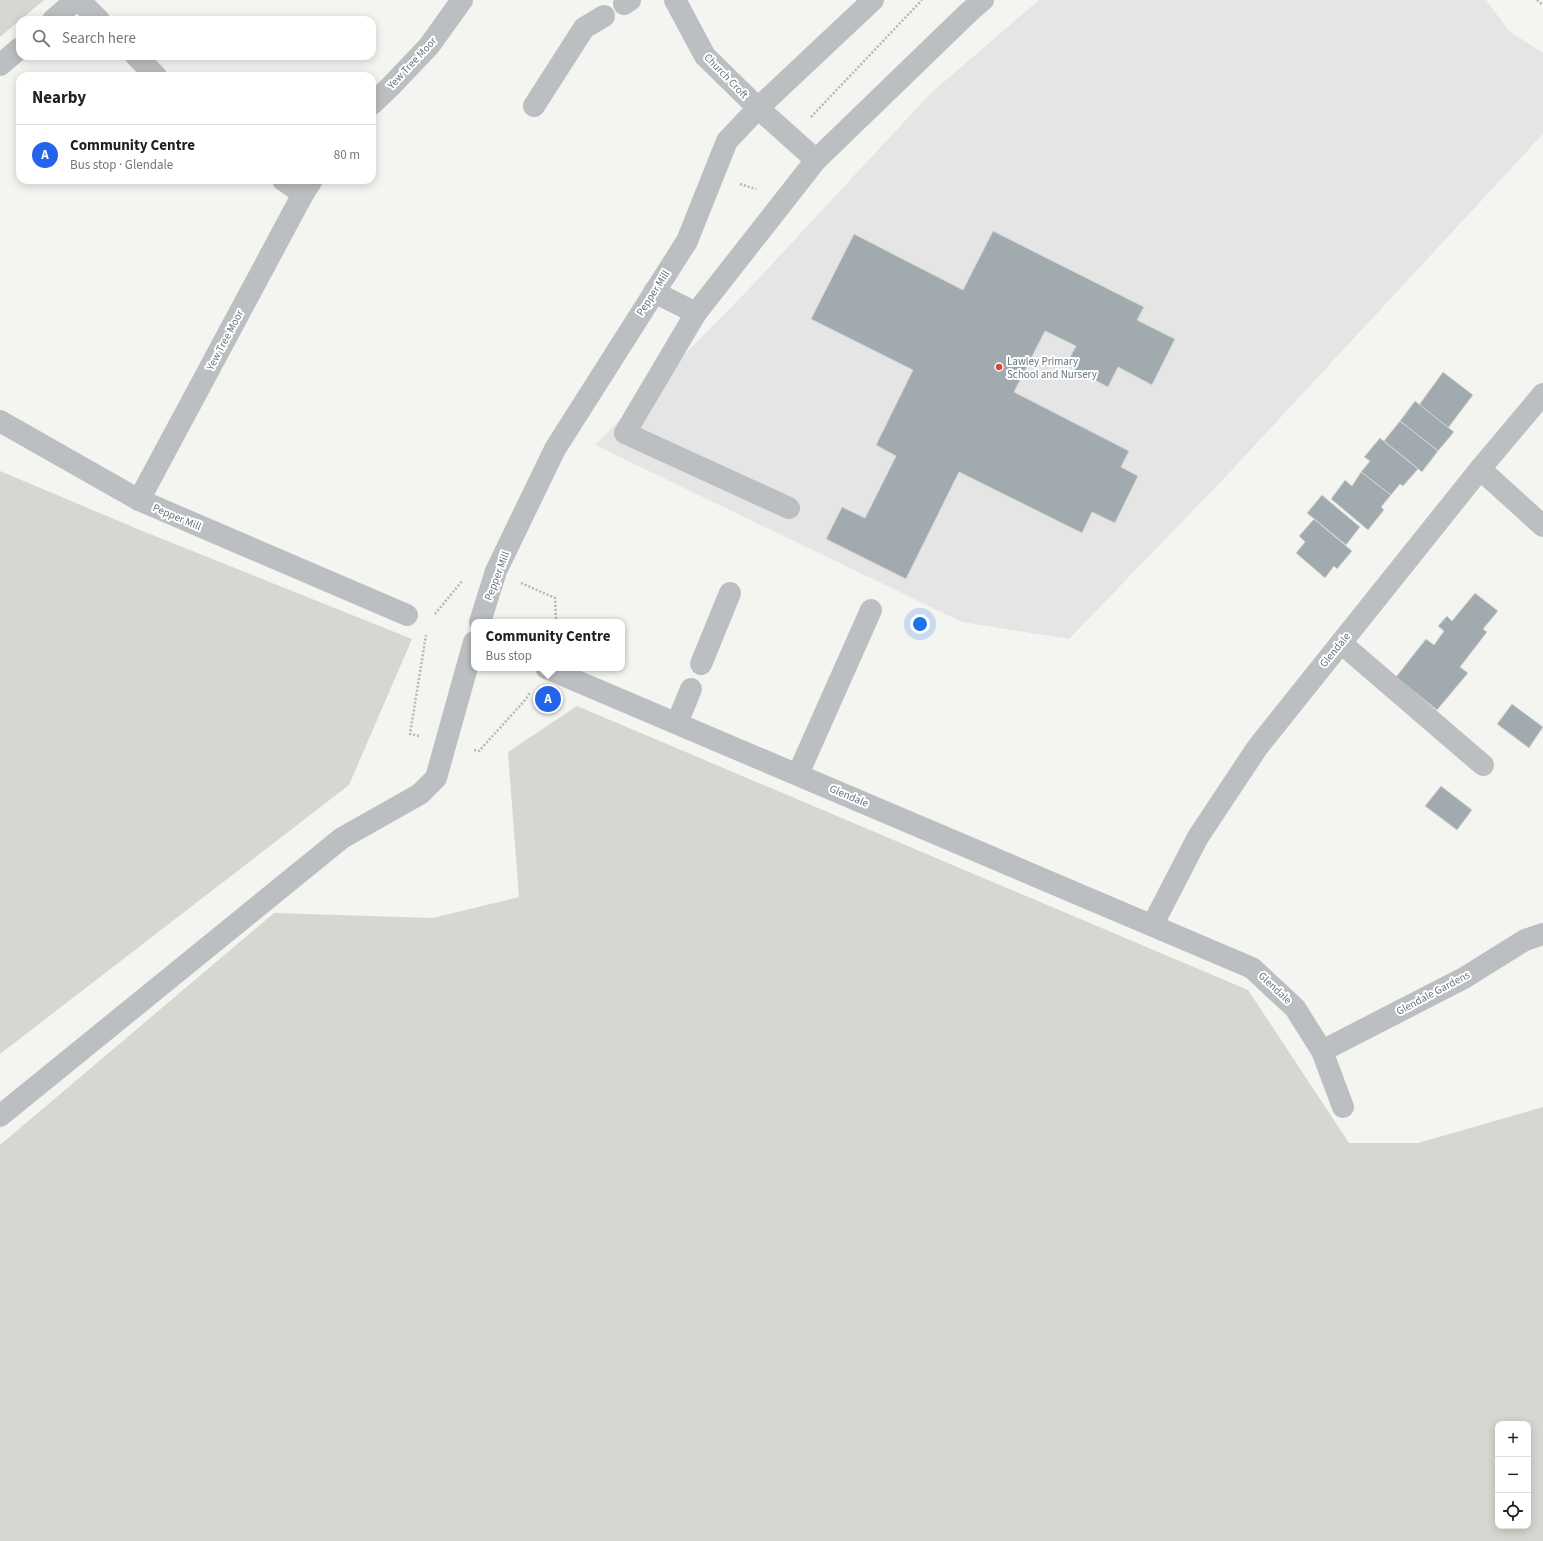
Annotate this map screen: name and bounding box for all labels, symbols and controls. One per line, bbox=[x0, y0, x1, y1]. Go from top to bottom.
search box bbox=[16, 16, 376, 60]
icon: search bbox=[30, 27, 52, 49]
text: Search here bbox=[62, 28, 136, 49]
street label: Yew Tree Moor bbox=[383, 33, 440, 93]
street label: Church Croft bbox=[701, 50, 752, 102]
text: Nearby bbox=[32, 86, 86, 110]
text: Community Centre bbox=[70, 135, 195, 156]
text: A bbox=[41, 146, 49, 164]
text: 80 m bbox=[334, 146, 360, 164]
text: Bus stop · Glendale bbox=[70, 156, 173, 174]
street label: Pepper Mill bbox=[633, 267, 673, 319]
street label: Yew Tree Moor bbox=[202, 307, 247, 374]
place label: Lawley Primary School and Nursery bbox=[1007, 354, 1097, 382]
marker: Lawley Primary School and Nursery bbox=[994, 362, 1004, 372]
street label: Pepper Mill bbox=[150, 500, 204, 534]
street label: Pepper Mill bbox=[481, 549, 513, 603]
your location bbox=[910, 614, 930, 634]
popup bbox=[471, 619, 625, 671]
text: Community Centre bbox=[486, 626, 610, 647]
street label: Glendale bbox=[1316, 629, 1354, 671]
text: Bus stop bbox=[486, 647, 532, 665]
pin: A bbox=[535, 684, 561, 714]
street label: Glendale bbox=[827, 781, 871, 811]
street label: Glendale Gardens bbox=[1394, 967, 1473, 1019]
street label: Glendale bbox=[1255, 969, 1295, 1008]
map controls bbox=[1495, 1421, 1531, 1529]
button: + bbox=[1495, 1421, 1531, 1457]
button: − bbox=[1495, 1457, 1531, 1493]
button: locate bbox=[1495, 1493, 1531, 1529]

